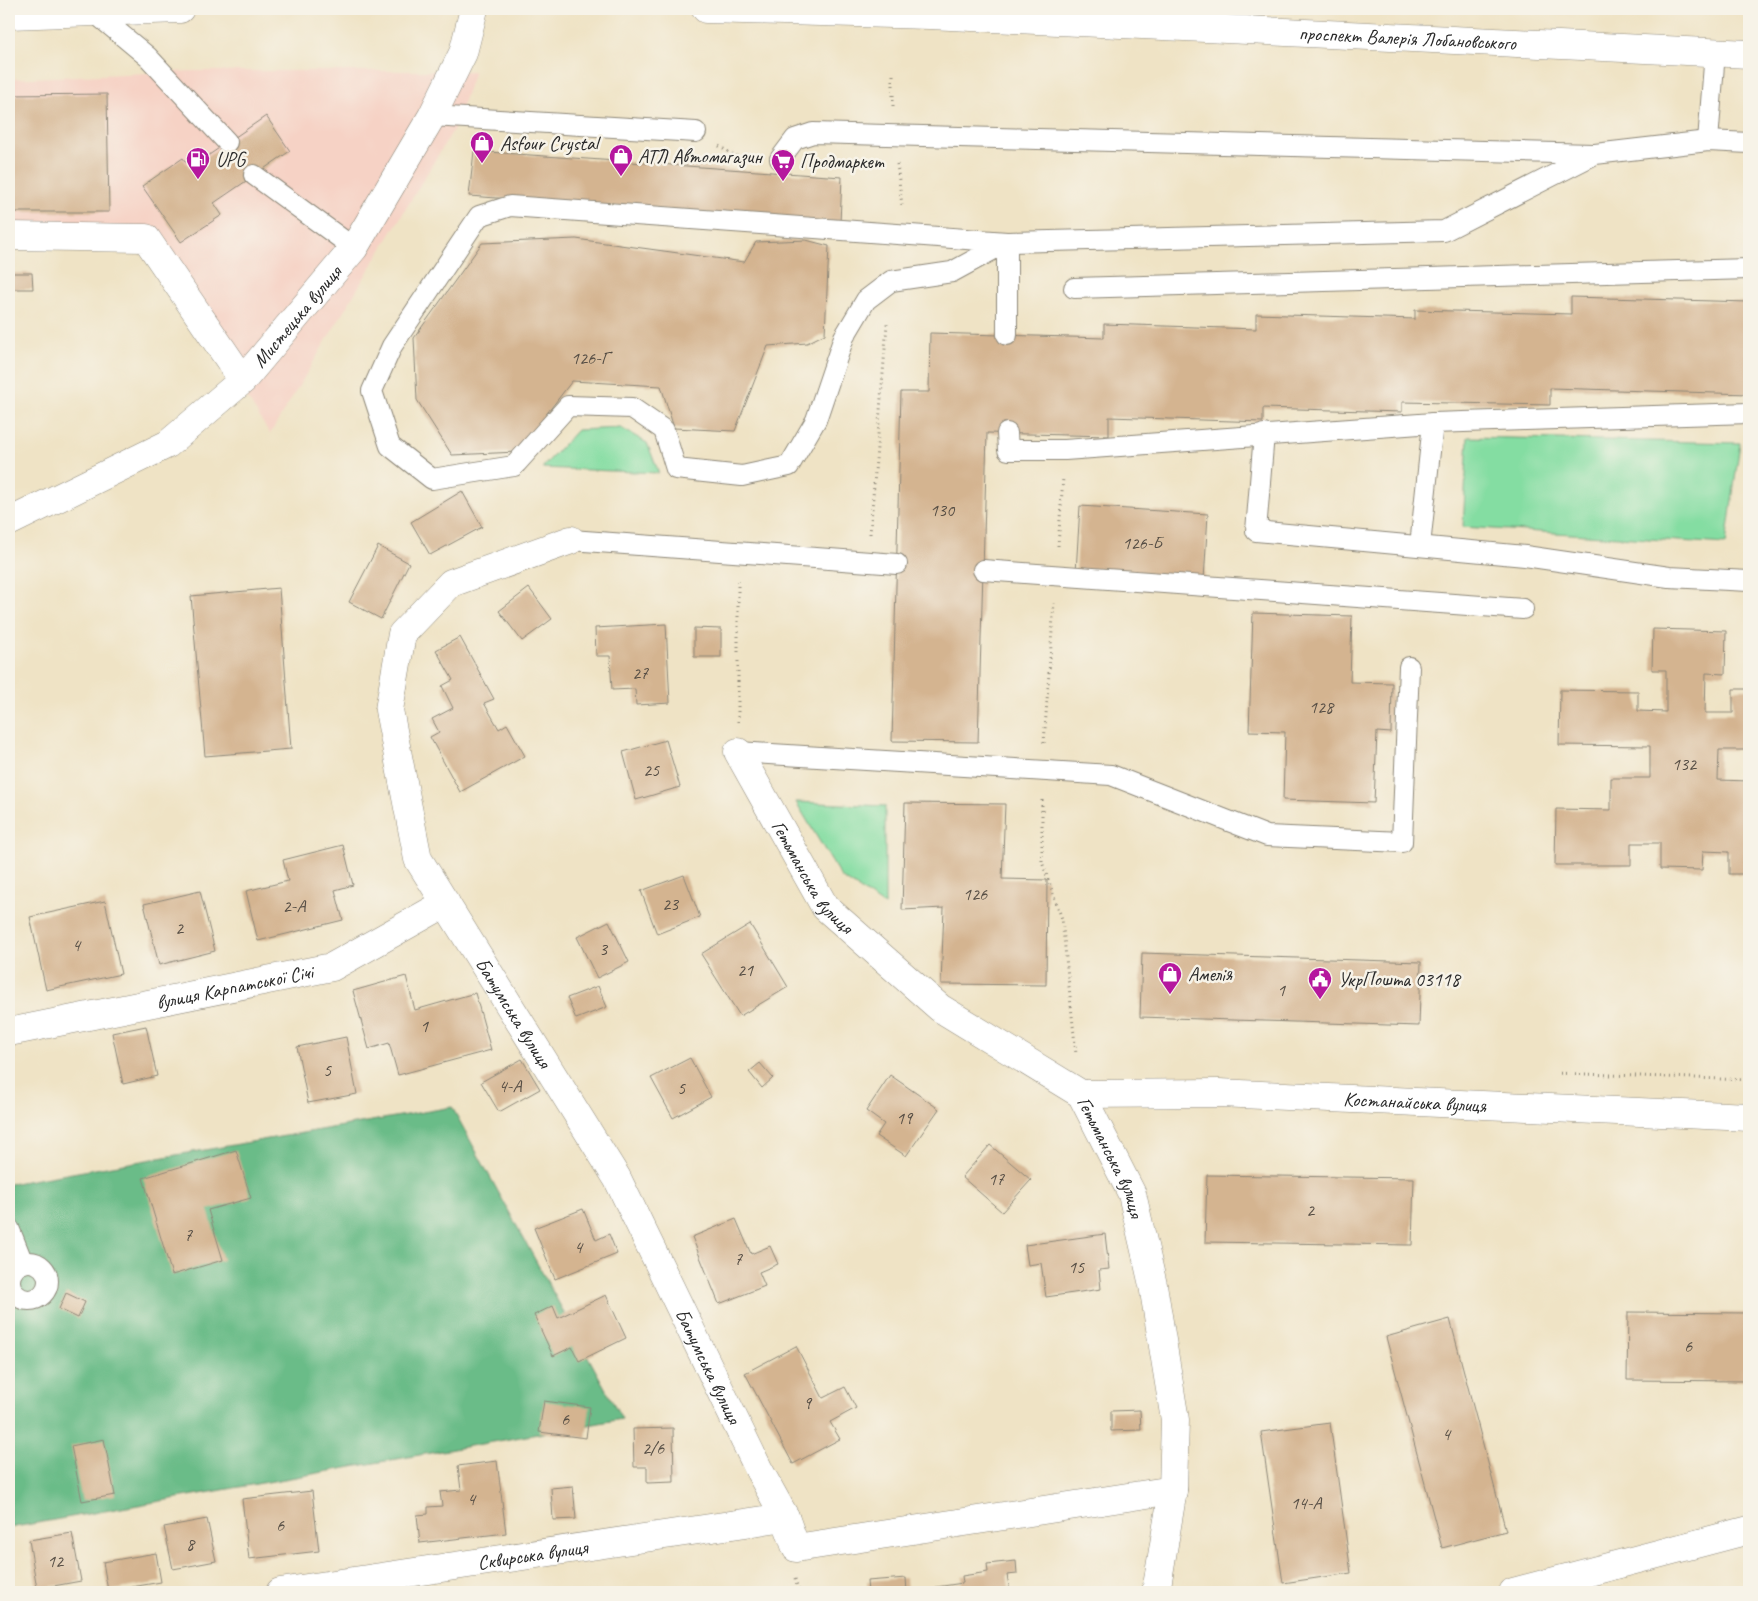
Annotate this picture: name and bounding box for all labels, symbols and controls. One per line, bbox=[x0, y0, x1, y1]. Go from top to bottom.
street label: проспект Валерія Лобановського bbox=[1298, 20, 1517, 55]
shop icon: Asfour Crystal bbox=[469, 130, 495, 164]
place label: Asfour Crystal bbox=[500, 131, 602, 156]
shop icon: АТЛ Автомагазин bbox=[608, 143, 634, 177]
place label: АТЛ Автомагазин bbox=[638, 144, 763, 169]
fuel station icon: UPG bbox=[185, 146, 211, 180]
place label: UPG bbox=[216, 147, 247, 172]
supermarket icon: Продмаркет bbox=[770, 148, 796, 182]
place label: Продмаркет bbox=[800, 149, 885, 174]
street label: Мистецька вулиця bbox=[247, 258, 348, 372]
house number: 126-Г bbox=[571, 347, 613, 369]
house number: 130 bbox=[930, 499, 956, 521]
house number: 126-Б bbox=[1122, 532, 1164, 554]
house number: 27 bbox=[632, 662, 649, 684]
house number: 128 bbox=[1309, 696, 1335, 718]
house number: 132 bbox=[1672, 753, 1698, 775]
house number: 25 bbox=[643, 759, 660, 781]
street label: Гетьманська вулиця bbox=[766, 816, 860, 940]
house number: 126 bbox=[963, 883, 988, 905]
house number: 23 bbox=[662, 893, 680, 915]
house number: 2-А bbox=[282, 895, 306, 917]
house number: 2 bbox=[175, 917, 185, 939]
house number: 4 bbox=[72, 934, 82, 956]
house number: 3 bbox=[599, 938, 609, 960]
street label: Батумська вулиця bbox=[470, 953, 559, 1074]
street label: вулиця Карпатської Січі bbox=[154, 958, 317, 1015]
house number: 21 bbox=[737, 959, 754, 981]
shop icon: Амелія bbox=[1157, 961, 1183, 995]
place label: Амелія bbox=[1188, 962, 1233, 987]
public building icon: УкрПошта 03118 bbox=[1307, 966, 1333, 1000]
place label: УкрПошта 03118 bbox=[1338, 967, 1462, 992]
house number: 1 bbox=[1277, 979, 1286, 1001]
house number: 1 bbox=[420, 1015, 429, 1037]
house number: 5 bbox=[323, 1059, 332, 1081]
house number: 4-А bbox=[498, 1075, 522, 1097]
house number: 5 bbox=[677, 1077, 686, 1099]
street label: Костанайська вулиця bbox=[1343, 1086, 1487, 1118]
street label: Гетьманська вулиця bbox=[1072, 1092, 1150, 1222]
house number: 19 bbox=[896, 1107, 914, 1129]
house number: 17 bbox=[988, 1168, 1005, 1190]
house number: 2 bbox=[1306, 1199, 1316, 1221]
house number: 7 bbox=[184, 1224, 193, 1246]
house number: 4 bbox=[574, 1236, 584, 1258]
house number: 7 bbox=[734, 1248, 743, 1270]
house number: 15 bbox=[1068, 1256, 1085, 1278]
street label: Батумська вулиця bbox=[670, 1304, 748, 1430]
house number: 6 bbox=[1684, 1335, 1693, 1357]
house number: 9 bbox=[803, 1392, 813, 1414]
house number: 6 bbox=[561, 1408, 570, 1430]
house number: 4 bbox=[1442, 1423, 1452, 1445]
house number: 2/6 bbox=[642, 1437, 665, 1459]
house number: 4 bbox=[467, 1488, 477, 1510]
house number: 14-А bbox=[1290, 1492, 1323, 1514]
house number: 6 bbox=[276, 1514, 285, 1536]
house number: 8 bbox=[186, 1533, 196, 1555]
street label: Сквирська вулиця bbox=[476, 1534, 591, 1575]
house number: 12 bbox=[47, 1550, 65, 1572]

